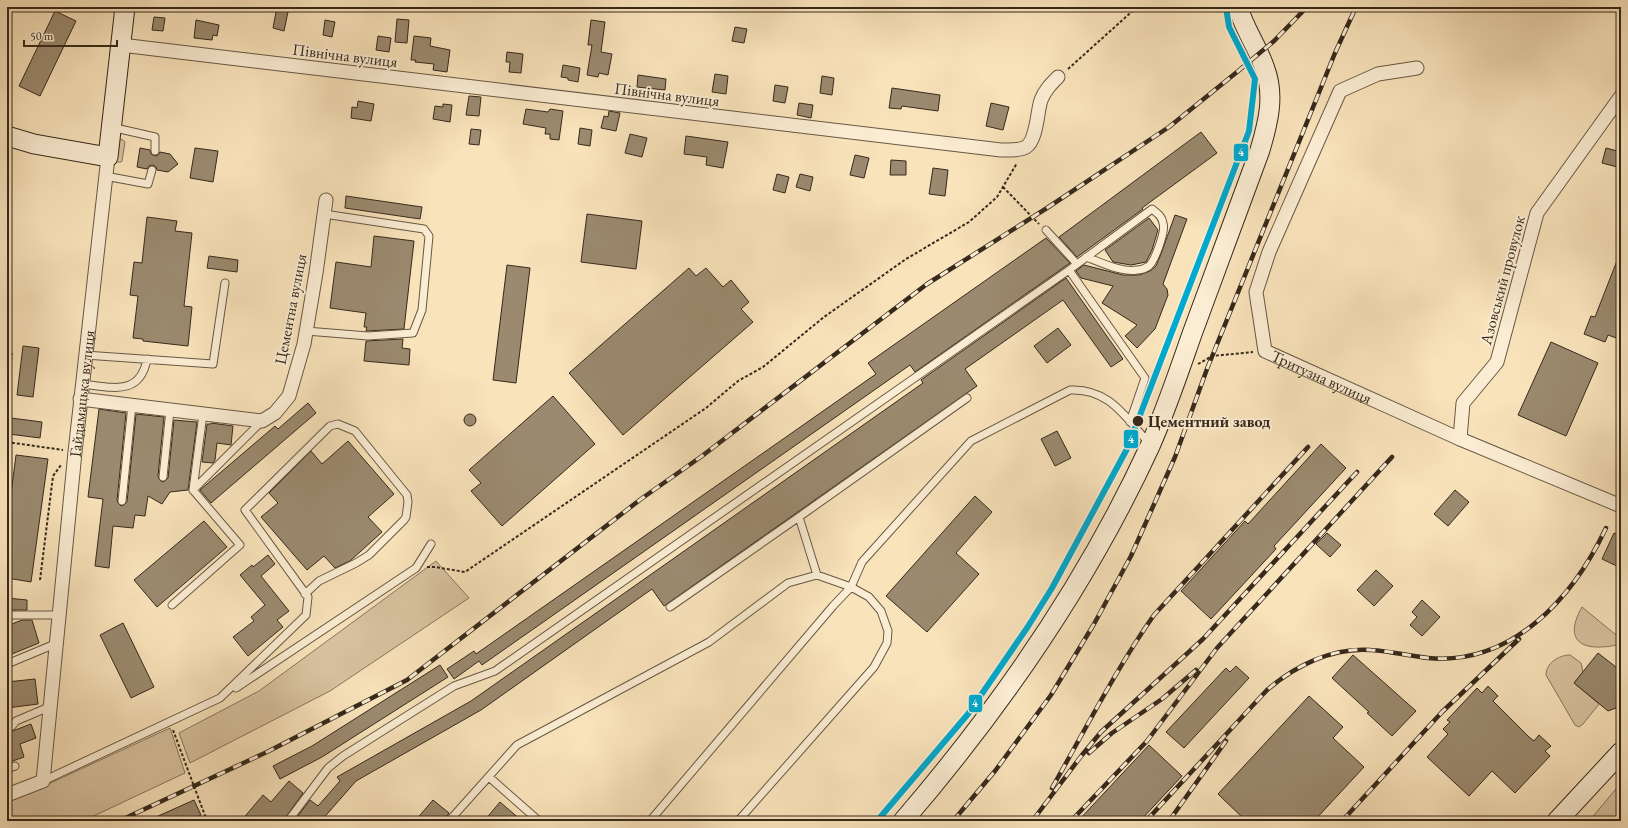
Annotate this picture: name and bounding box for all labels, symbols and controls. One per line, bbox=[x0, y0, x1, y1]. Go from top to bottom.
scale bar bbox=[24, 22, 117, 48]
text: 50 m bbox=[30, 28, 54, 44]
street label: Північна вулиця bbox=[291, 39, 399, 72]
street label: Північна вулиця bbox=[613, 78, 721, 111]
line badge: 4 bbox=[1233, 143, 1249, 162]
text: 4 bbox=[1238, 145, 1244, 159]
street label: Азовський провулок bbox=[1475, 213, 1530, 348]
street label: Цементна вулиця bbox=[269, 252, 312, 366]
street label: Гайдамацька вулиця bbox=[65, 329, 100, 458]
street label: Тритузна вулиця bbox=[1268, 345, 1375, 409]
place label: Цементний завод bbox=[1148, 411, 1271, 432]
marker: Цементний завод bbox=[1131, 414, 1145, 428]
line badge: 4 bbox=[1123, 429, 1139, 449]
text: 4 bbox=[1128, 432, 1134, 446]
line badge: 4 bbox=[968, 694, 983, 713]
text: 4 bbox=[972, 696, 978, 710]

